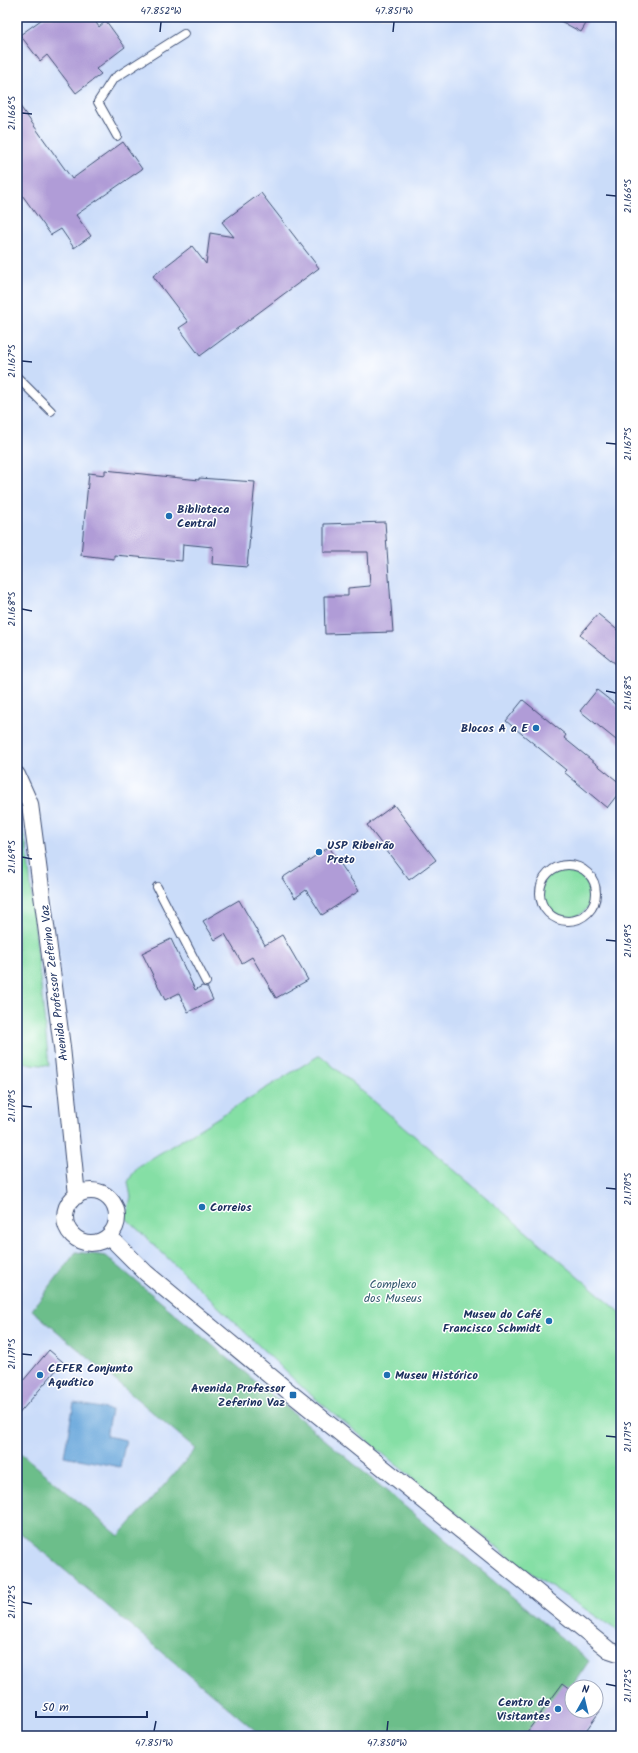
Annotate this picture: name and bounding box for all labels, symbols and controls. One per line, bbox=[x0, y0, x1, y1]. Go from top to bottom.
text: 47.852°W bbox=[141, 3, 182, 19]
text: 47.851°W bbox=[375, 3, 413, 19]
text: 21.166°S bbox=[4, 95, 20, 130]
text: 21.166°S bbox=[620, 178, 636, 213]
text: 21.167°S bbox=[4, 344, 20, 378]
text: 21.167°S bbox=[620, 427, 636, 461]
place label: Biblioteca Central bbox=[177, 500, 229, 533]
marker: Biblioteca Central bbox=[164, 511, 174, 521]
text: 21.168°S bbox=[4, 591, 20, 626]
text: 21.168°S bbox=[620, 675, 636, 710]
place label: Blocos A a E bbox=[461, 719, 529, 738]
marker: Blocos A a E bbox=[531, 723, 541, 733]
place label: USP Ribeirão Preto bbox=[327, 836, 395, 869]
text: 21.169°S bbox=[4, 840, 20, 874]
marker: USP Ribeirão Preto bbox=[314, 847, 324, 857]
street label: Avenida Professor Zeferino Vaz bbox=[35, 904, 74, 1062]
text: 21.169°S bbox=[620, 924, 636, 958]
text: 21.170°S bbox=[4, 1089, 20, 1122]
text: 21.170°S bbox=[620, 1172, 636, 1205]
place label: Correios bbox=[210, 1198, 252, 1217]
marker: Correios bbox=[197, 1202, 207, 1212]
park label: Complexo dos Museus bbox=[364, 1275, 422, 1308]
place label: Museu do Café Francisco Schmidt bbox=[443, 1305, 542, 1338]
marker: Museu do Café Francisco Schmidt bbox=[544, 1316, 554, 1326]
text: 21.171°S bbox=[4, 1338, 20, 1369]
place label: CEFER Conjunto Aquático bbox=[48, 1359, 134, 1392]
place label: Museu Histórico bbox=[395, 1366, 479, 1385]
marker: CEFER Conjunto Aquático bbox=[35, 1370, 45, 1380]
marker: Museu Histórico bbox=[382, 1370, 392, 1380]
place label: Avenida Professor Zeferino Vaz bbox=[191, 1379, 286, 1412]
marker: Avenida Professor Zeferino Vaz bbox=[288, 1390, 298, 1400]
text: 21.171°S bbox=[620, 1421, 636, 1452]
text: 21.172°S bbox=[4, 1585, 20, 1619]
text: 21.172°S bbox=[620, 1669, 636, 1703]
north arrow bbox=[564, 1679, 604, 1719]
text: N bbox=[581, 1681, 590, 1699]
scale bar bbox=[36, 1693, 147, 1719]
place label: Centro de Visitantes bbox=[497, 1693, 550, 1726]
text: 50 m bbox=[42, 1698, 69, 1717]
marker: Centro de Visitantes bbox=[553, 1704, 563, 1714]
text: 47.851°W bbox=[135, 1735, 173, 1751]
text: 47.850°W bbox=[367, 1735, 407, 1751]

